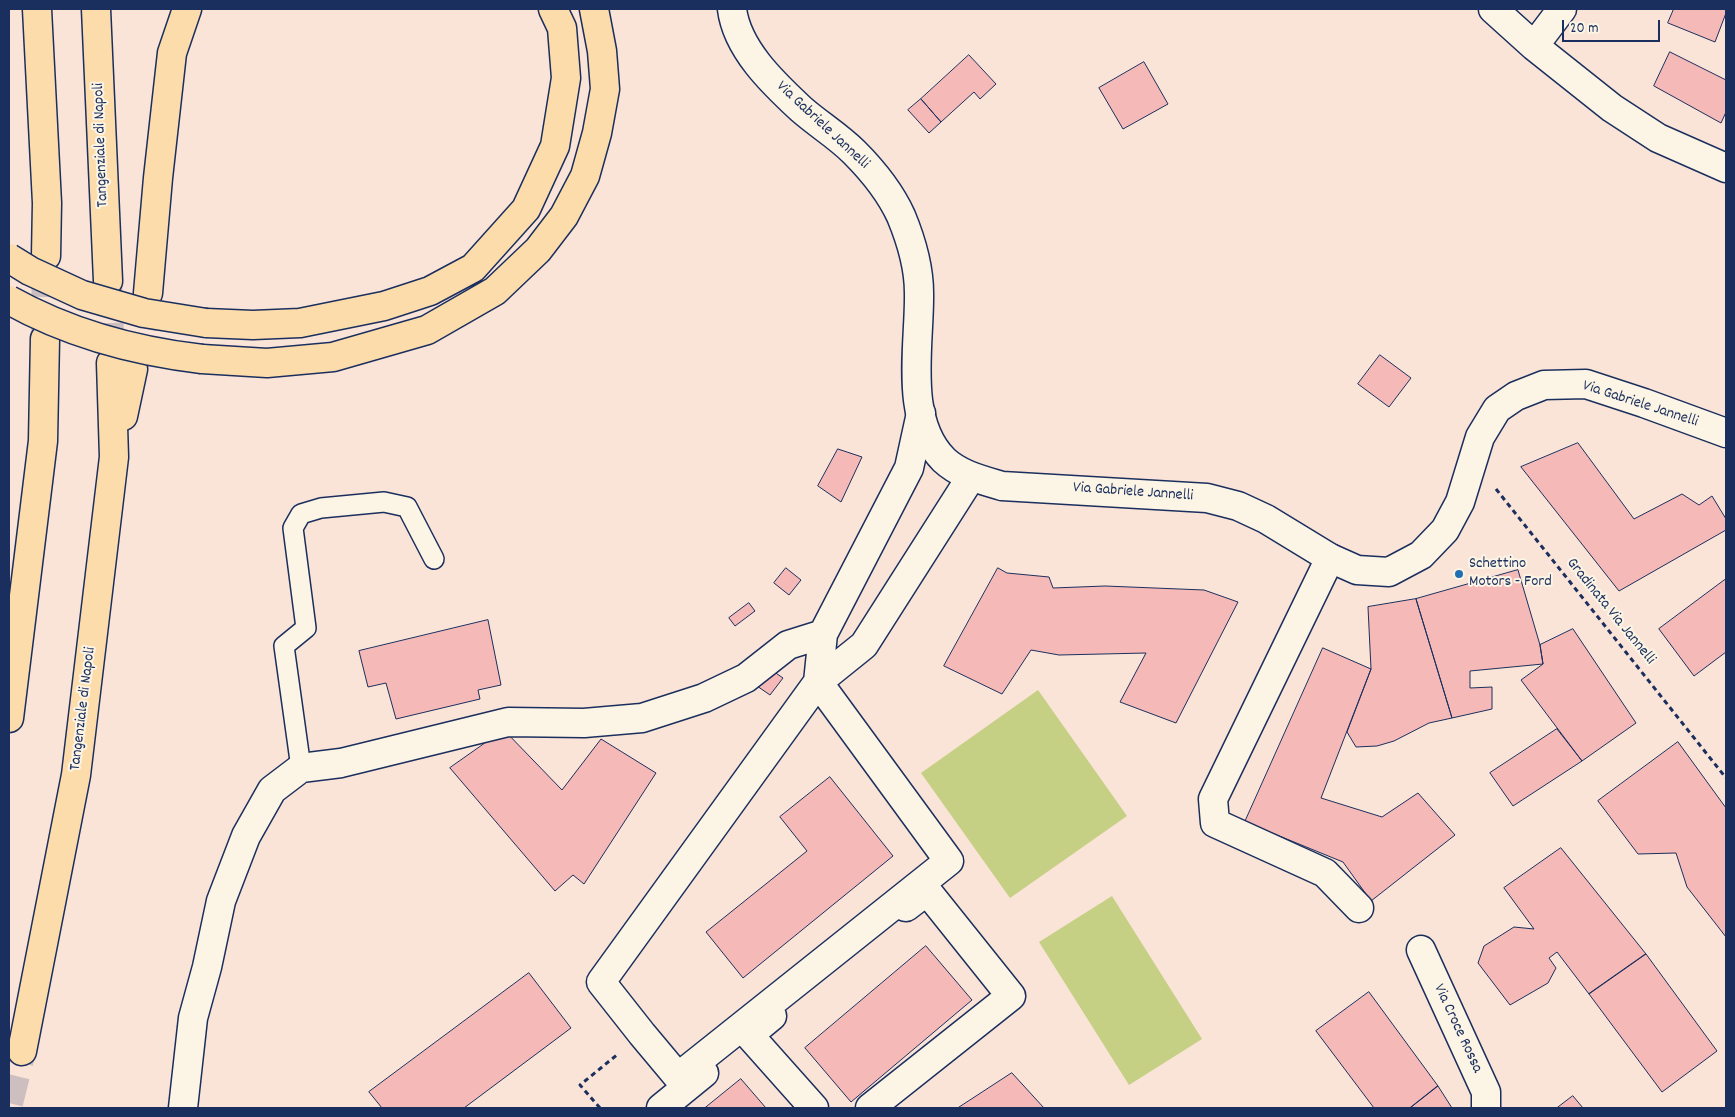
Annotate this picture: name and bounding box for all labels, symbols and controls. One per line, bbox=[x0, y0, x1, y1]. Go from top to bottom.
scale bar bbox=[1565, 10, 1662, 42]
text: 20 m bbox=[1570, 18, 1598, 40]
street label: Via Gabriele Jannelli bbox=[771, 78, 873, 174]
street label: Tangenziale di Napoli bbox=[90, 82, 114, 208]
street label: Via Gabriele Jannelli bbox=[1580, 377, 1700, 433]
street label: Via Gabriele Jannelli bbox=[1072, 479, 1194, 507]
place label: Schettino Motors - Ford bbox=[1469, 555, 1552, 593]
street label: Gradinata Via Jannelli bbox=[1561, 555, 1659, 669]
marker: Schettino Motors - Ford bbox=[1453, 568, 1465, 580]
street label: Tangenziale di Napoli bbox=[67, 646, 101, 772]
street label: Via Croce Rossa bbox=[1428, 982, 1486, 1076]

